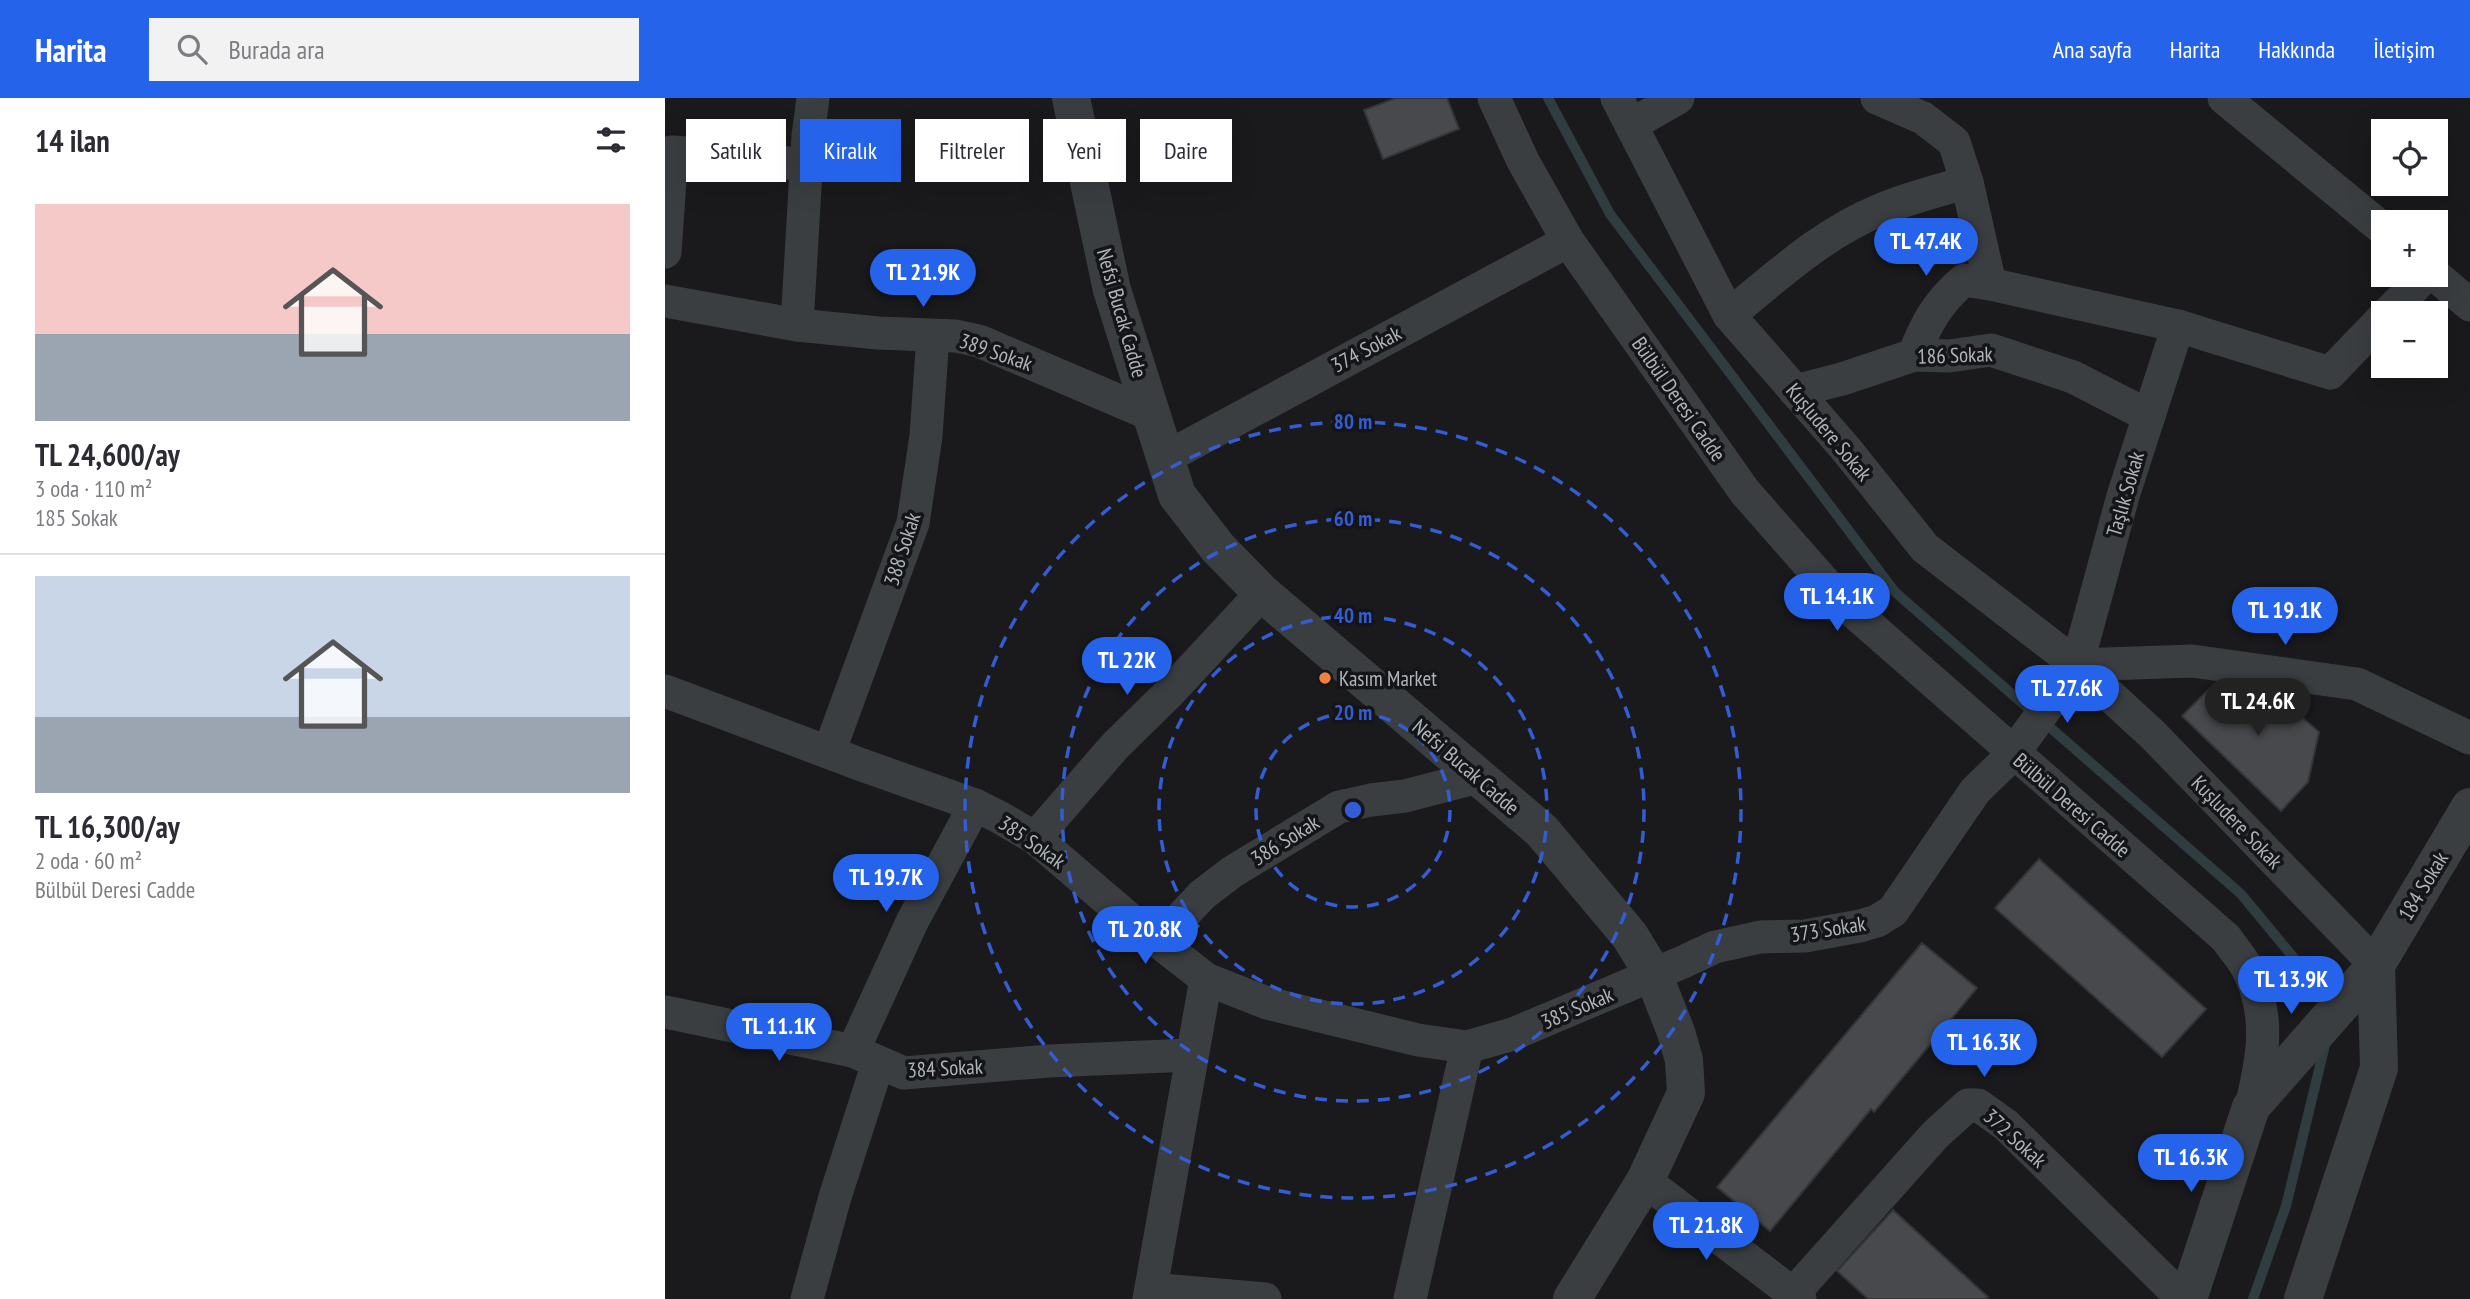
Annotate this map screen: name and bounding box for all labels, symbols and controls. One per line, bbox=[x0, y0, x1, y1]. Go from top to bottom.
search box bbox=[149, 18, 639, 81]
text: Harita bbox=[35, 28, 107, 71]
icon: search bbox=[173, 30, 211, 68]
text: Burada ara bbox=[229, 33, 325, 66]
text: Ana sayfa bbox=[2053, 34, 2132, 65]
text: Harita bbox=[2170, 34, 2220, 65]
text: Hakkında bbox=[2258, 34, 2335, 65]
text: İletişim bbox=[2373, 34, 2435, 65]
chip: Satılık bbox=[686, 119, 786, 182]
chip: Kiralık bbox=[800, 119, 901, 182]
chip: Filtreler bbox=[915, 119, 1029, 182]
chip: Yeni bbox=[1043, 119, 1126, 182]
chip: Daire bbox=[1140, 119, 1232, 182]
map controls bbox=[2371, 119, 2448, 378]
button: locate bbox=[2371, 119, 2448, 196]
text: 14 ilan bbox=[35, 121, 110, 160]
icon: filters bbox=[592, 121, 630, 159]
button: + bbox=[2371, 210, 2448, 287]
pin: TL 47.4K bbox=[1854, 218, 1998, 278]
text: TL 47.4K bbox=[1890, 226, 1962, 255]
street label: Nefsi Bucak Cadde bbox=[1091, 245, 1153, 381]
icon: home bbox=[270, 249, 396, 375]
pin: TL 21.9K bbox=[851, 250, 995, 309]
text: TL 21.9K bbox=[886, 257, 960, 286]
button: − bbox=[2371, 301, 2448, 378]
street label: 374 Sokak bbox=[1326, 319, 1406, 379]
street label: 389 Sokak bbox=[956, 327, 1036, 377]
street label: Bülbül Deresi Cadde bbox=[1626, 331, 1732, 467]
street label: 186 Sokak bbox=[1917, 340, 1993, 370]
street label: Kuşludere Sokak bbox=[1780, 378, 1878, 486]
text: 80 m bbox=[1334, 408, 1372, 435]
text: TL 24,600/ay bbox=[35, 435, 180, 474]
street label: Taşlık Sokak bbox=[2100, 448, 2150, 540]
text: 3 oda · 110 m² bbox=[35, 474, 152, 503]
text: 185 Sokak bbox=[35, 503, 118, 532]
text: 60 m bbox=[1334, 505, 1372, 532]
street label: 388 Sokak bbox=[877, 509, 927, 589]
pin: TL 14.1K bbox=[1765, 574, 1909, 633]
text: TL 14.1K bbox=[1800, 581, 1874, 610]
pin: TL 19.1K bbox=[2213, 588, 2357, 647]
text: TL 19.1K bbox=[2248, 595, 2322, 624]
text: 40 m bbox=[1334, 602, 1372, 629]
icon: home bbox=[270, 621, 396, 747]
pin: TL 22K bbox=[1070, 638, 1184, 697]
text: TL 22K bbox=[1098, 645, 1156, 674]
place label: Kasım Market bbox=[1339, 665, 1437, 692]
pin: TL 27.6K bbox=[1995, 666, 2139, 725]
marker: Kasım Market bbox=[1317, 670, 1333, 686]
text: TL 27.6K bbox=[2031, 673, 2103, 702]
pin: TL 24.6K bbox=[2186, 678, 2330, 738]
text: TL 24.6K bbox=[2221, 686, 2295, 715]
text: 20 m bbox=[1334, 699, 1372, 726]
street label: Nefsi Bucak Cadde bbox=[1407, 713, 1525, 821]
street label: Bülbül Deresi Cadde bbox=[2008, 747, 2136, 863]
street label: Kuşludere Sokak bbox=[2186, 770, 2288, 874]
centre of rings bbox=[1341, 798, 1365, 822]
text: TL 16,300/ay bbox=[35, 807, 180, 846]
street label: 385 Sokak bbox=[993, 809, 1071, 875]
street label: 386 Sokak bbox=[1246, 809, 1324, 871]
text: 2 oda · 60 m² bbox=[35, 846, 142, 875]
street label: 184 Sokak bbox=[2392, 847, 2454, 925]
pin: TL 19.7K bbox=[814, 854, 958, 914]
text: TL 19.7K bbox=[849, 862, 923, 891]
text: Bülbül Deresi Cadde bbox=[35, 875, 195, 904]
pin: TL 20.8K bbox=[1073, 906, 1217, 966]
street label: 373 Sokak bbox=[1789, 910, 1867, 948]
text: TL 20.8K bbox=[1108, 914, 1182, 943]
pin: TL 13.9K bbox=[2219, 956, 2363, 1016]
text: TL 13.9K bbox=[2254, 964, 2328, 993]
street label: 385 Sokak bbox=[1537, 981, 1617, 1035]
pin: TL 11.1K bbox=[707, 1004, 851, 1063]
text: TL 11.1K bbox=[742, 1011, 816, 1040]
pin: TL 16.3K bbox=[1912, 1020, 2056, 1079]
text: TL 16.3K bbox=[1947, 1027, 2021, 1056]
street label: 384 Sokak bbox=[907, 1053, 983, 1083]
street label: 372 Sokak bbox=[1978, 1103, 2052, 1173]
pin: TL 16.3K bbox=[2119, 1134, 2263, 1194]
text: TL 16.3K bbox=[2154, 1142, 2228, 1171]
pin: TL 21.8K bbox=[1634, 1202, 1778, 1262]
text: TL 21.8K bbox=[1669, 1210, 1743, 1239]

